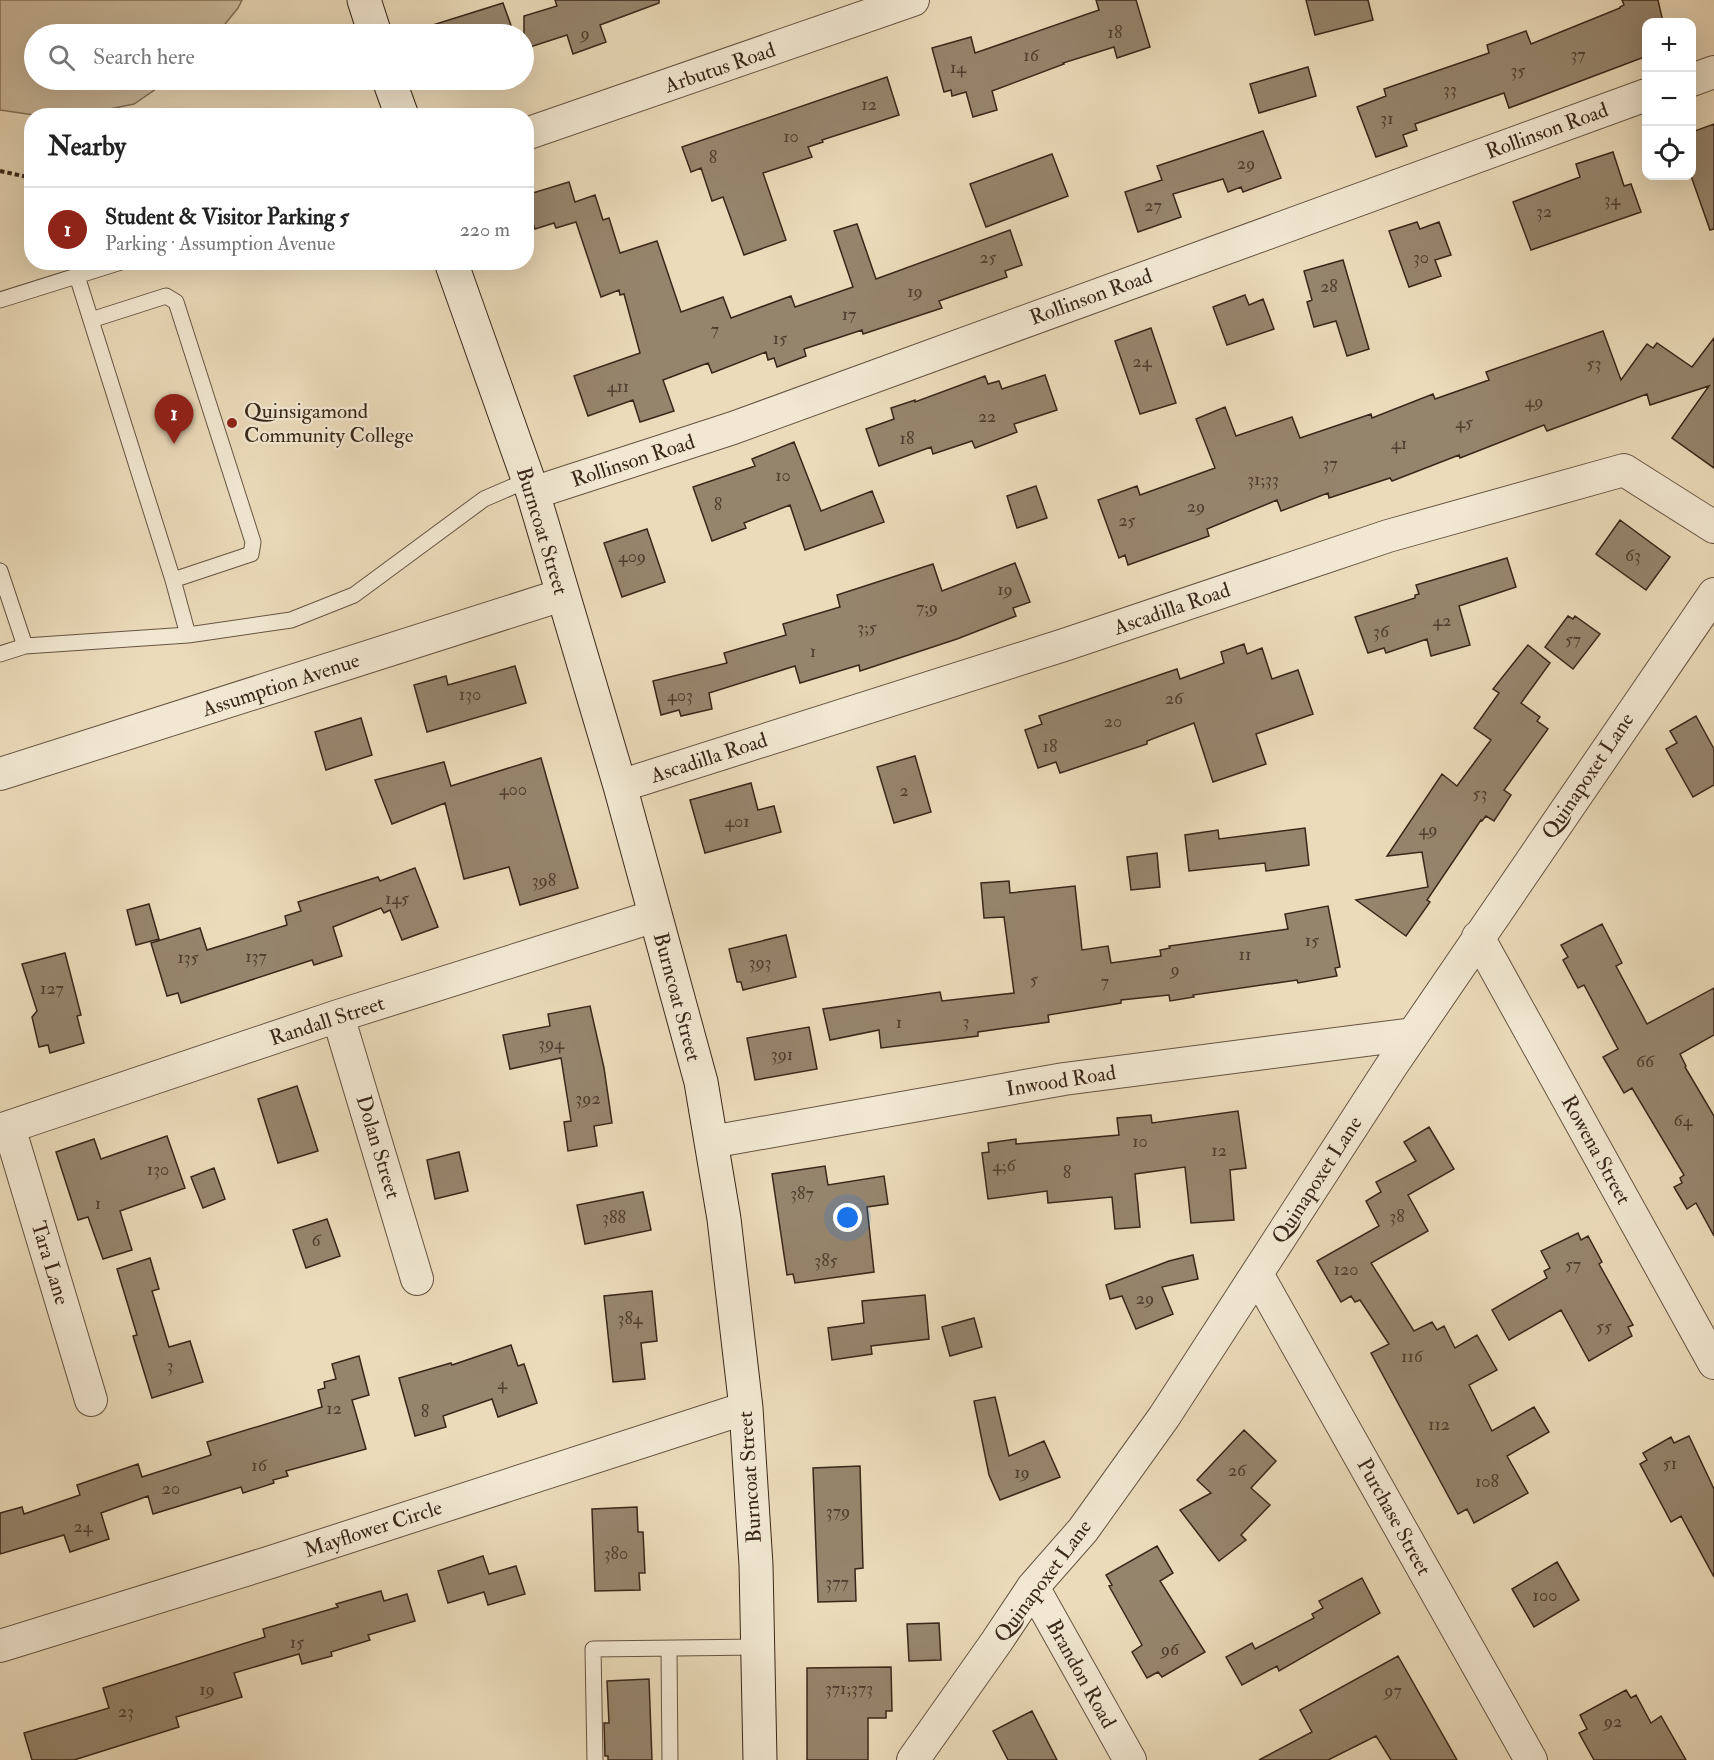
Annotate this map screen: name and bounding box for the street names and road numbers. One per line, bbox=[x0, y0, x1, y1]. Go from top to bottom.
street label: Arbutus Road bbox=[660, 36, 780, 100]
street label: Rollinson Road bbox=[1482, 96, 1613, 166]
street label: Rollinson Road bbox=[1026, 262, 1157, 332]
street label: Rollinson Road bbox=[568, 428, 699, 494]
street label: Burncoat Street bbox=[510, 464, 574, 598]
street label: Ascadilla Road bbox=[1109, 576, 1234, 642]
street label: Assumption Avenue bbox=[198, 647, 363, 723]
street label: Quinapoxet Lane bbox=[1536, 707, 1640, 844]
street label: Ascadilla Road bbox=[646, 726, 771, 790]
street label: Burncoat Street bbox=[647, 930, 707, 1065]
street label: Randall Street bbox=[266, 990, 388, 1052]
street label: Inwood Road bbox=[1004, 1059, 1118, 1103]
street label: Rowena Street bbox=[1555, 1091, 1637, 1210]
street label: Dolan Street bbox=[349, 1092, 407, 1202]
street label: Quinapoxet Lane bbox=[1266, 1111, 1368, 1249]
street label: Tara Lane bbox=[24, 1218, 76, 1308]
street label: Burncoat Street bbox=[732, 1410, 768, 1544]
street label: Purchase Street bbox=[1351, 1454, 1437, 1581]
street label: Mayflower Circle bbox=[301, 1494, 446, 1564]
street label: Quinapoxet Lane bbox=[988, 1514, 1098, 1648]
street label: Brandon Road bbox=[1040, 1615, 1122, 1734]

